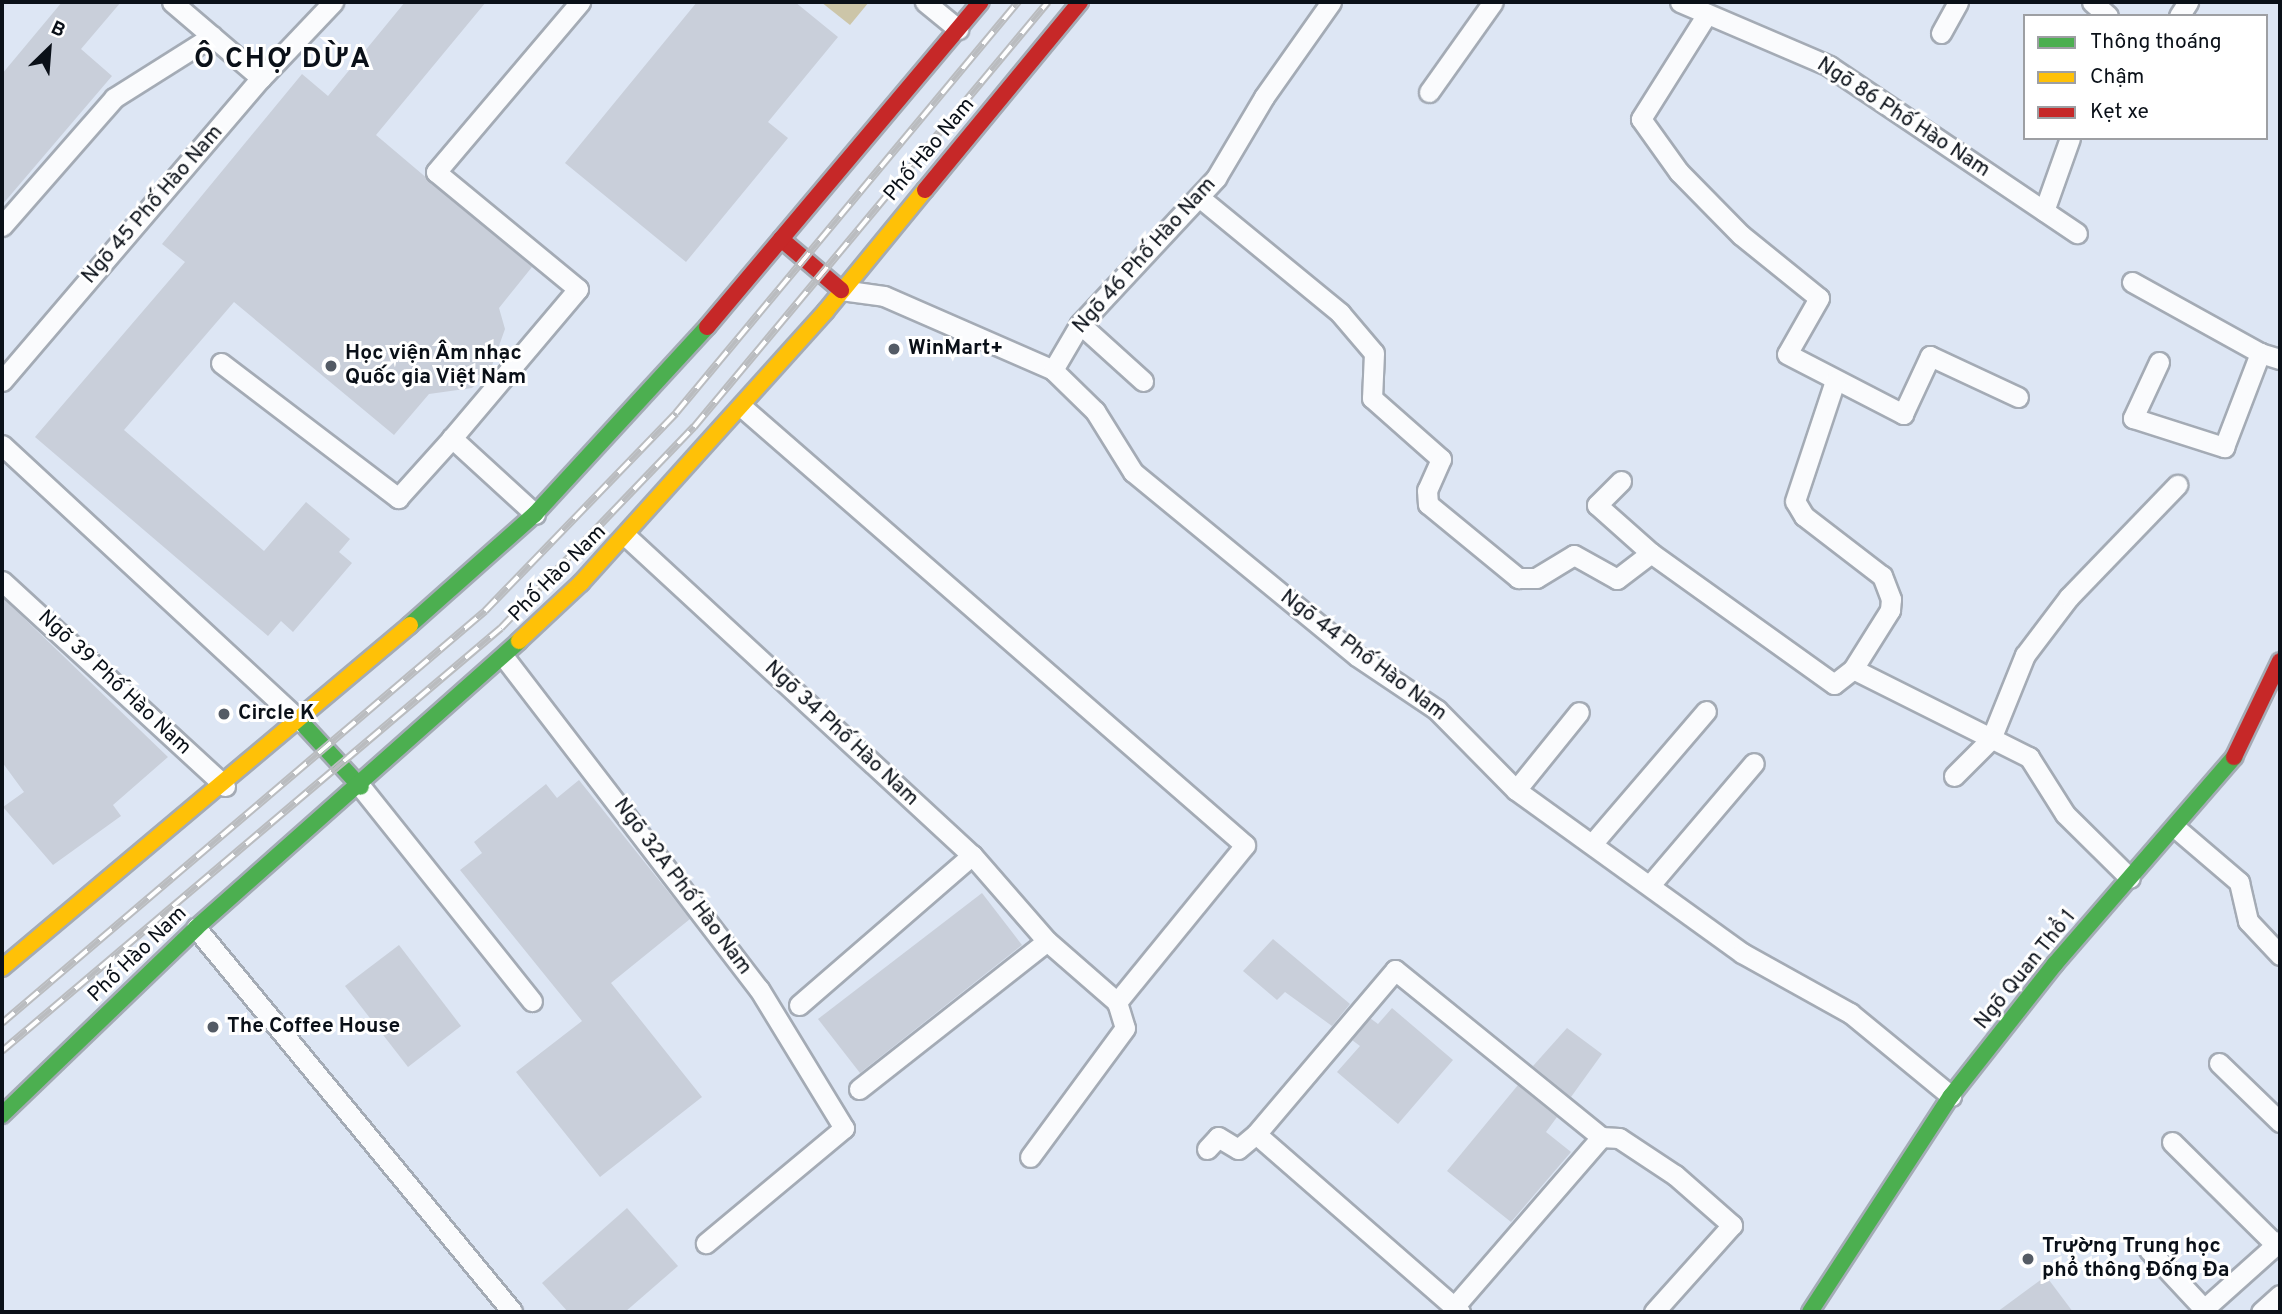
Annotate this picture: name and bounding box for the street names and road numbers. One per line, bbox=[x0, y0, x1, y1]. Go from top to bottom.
street label: Ngõ 86 Phố Hào Nam bbox=[1812, 53, 1994, 183]
street label: Phố Hào Nam bbox=[879, 93, 981, 207]
street label: Ngõ 45 Phố Hào Nam bbox=[77, 121, 229, 289]
street label: Ngõ 46 Phố Hào Nam bbox=[1068, 173, 1222, 339]
street label: Phố Hào Nam bbox=[504, 520, 612, 628]
street label: Ngõ 44 Phố Hào Nam bbox=[1275, 585, 1451, 727]
street label: Ngõ 39 Phố Hào Nam bbox=[32, 605, 196, 761]
street label: Ngõ 34 Phố Hào Nam bbox=[759, 656, 923, 812]
street label: Ngõ 32A Phố Hào Nam bbox=[607, 793, 757, 981]
street label: Phố Hào Nam bbox=[83, 902, 193, 1008]
street label: Ngõ Quan Thổ 1 bbox=[1970, 905, 2082, 1035]

